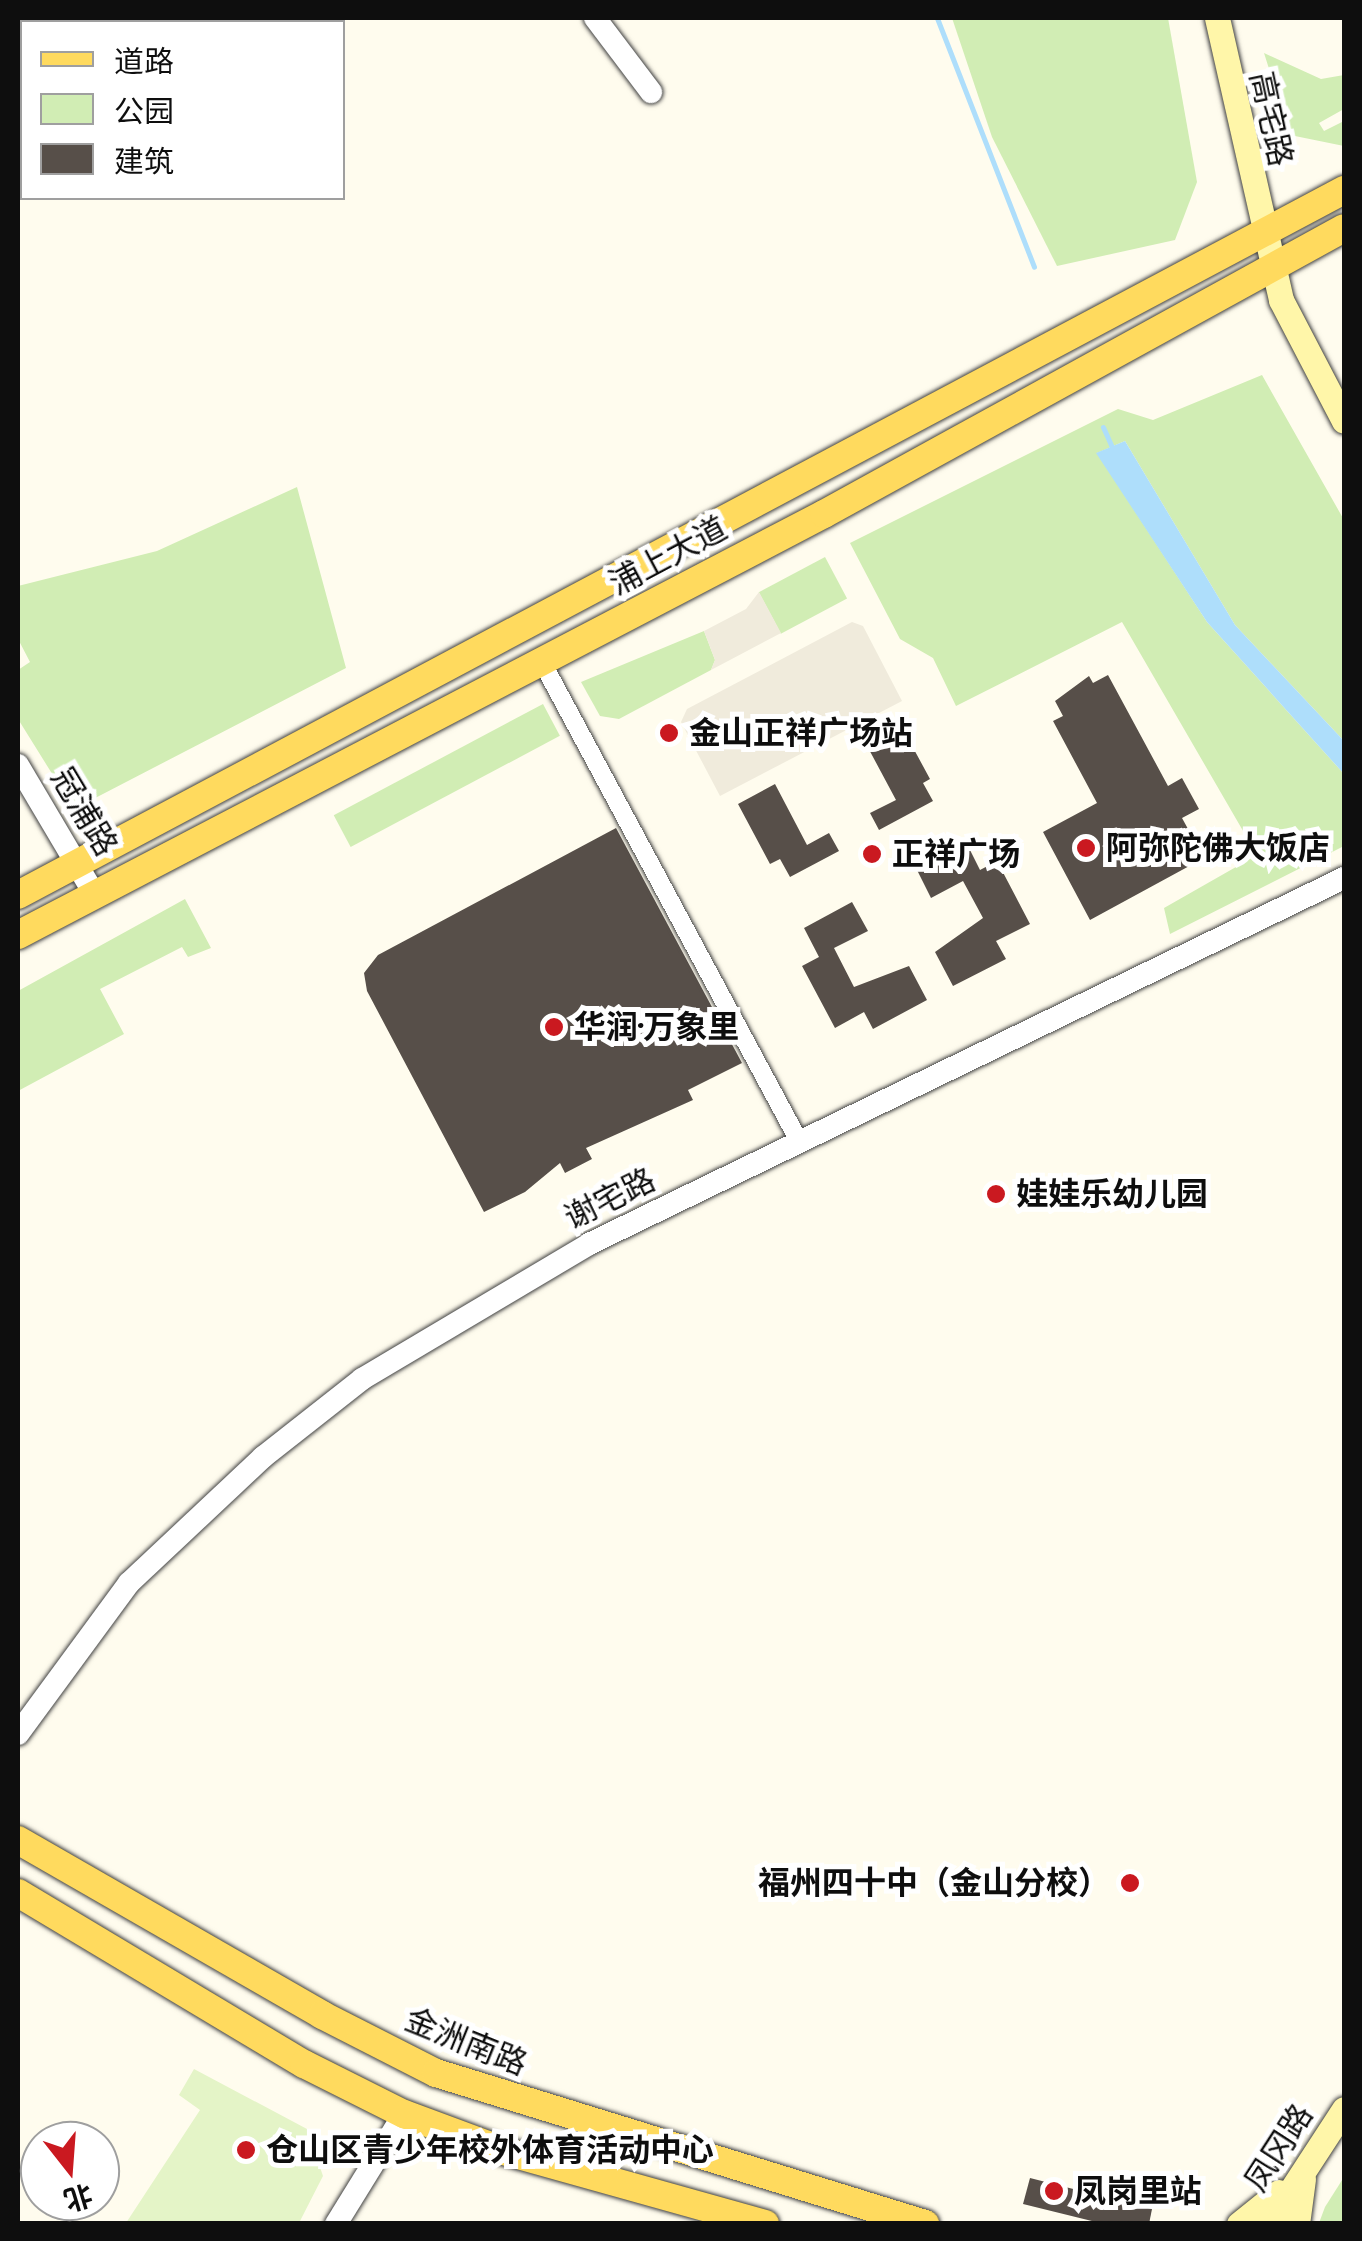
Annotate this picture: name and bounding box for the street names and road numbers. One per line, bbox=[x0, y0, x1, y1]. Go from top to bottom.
street label: 高宅路 bbox=[1242, 68, 1300, 170]
street label: 浦上大道 bbox=[602, 509, 734, 603]
street label: 冠浦路 bbox=[43, 761, 125, 863]
street label: 谢宅路 bbox=[558, 1161, 662, 1237]
street label: 金洲南路 bbox=[399, 2000, 533, 2084]
street label: 凤冈路 bbox=[1237, 2097, 1321, 2199]

